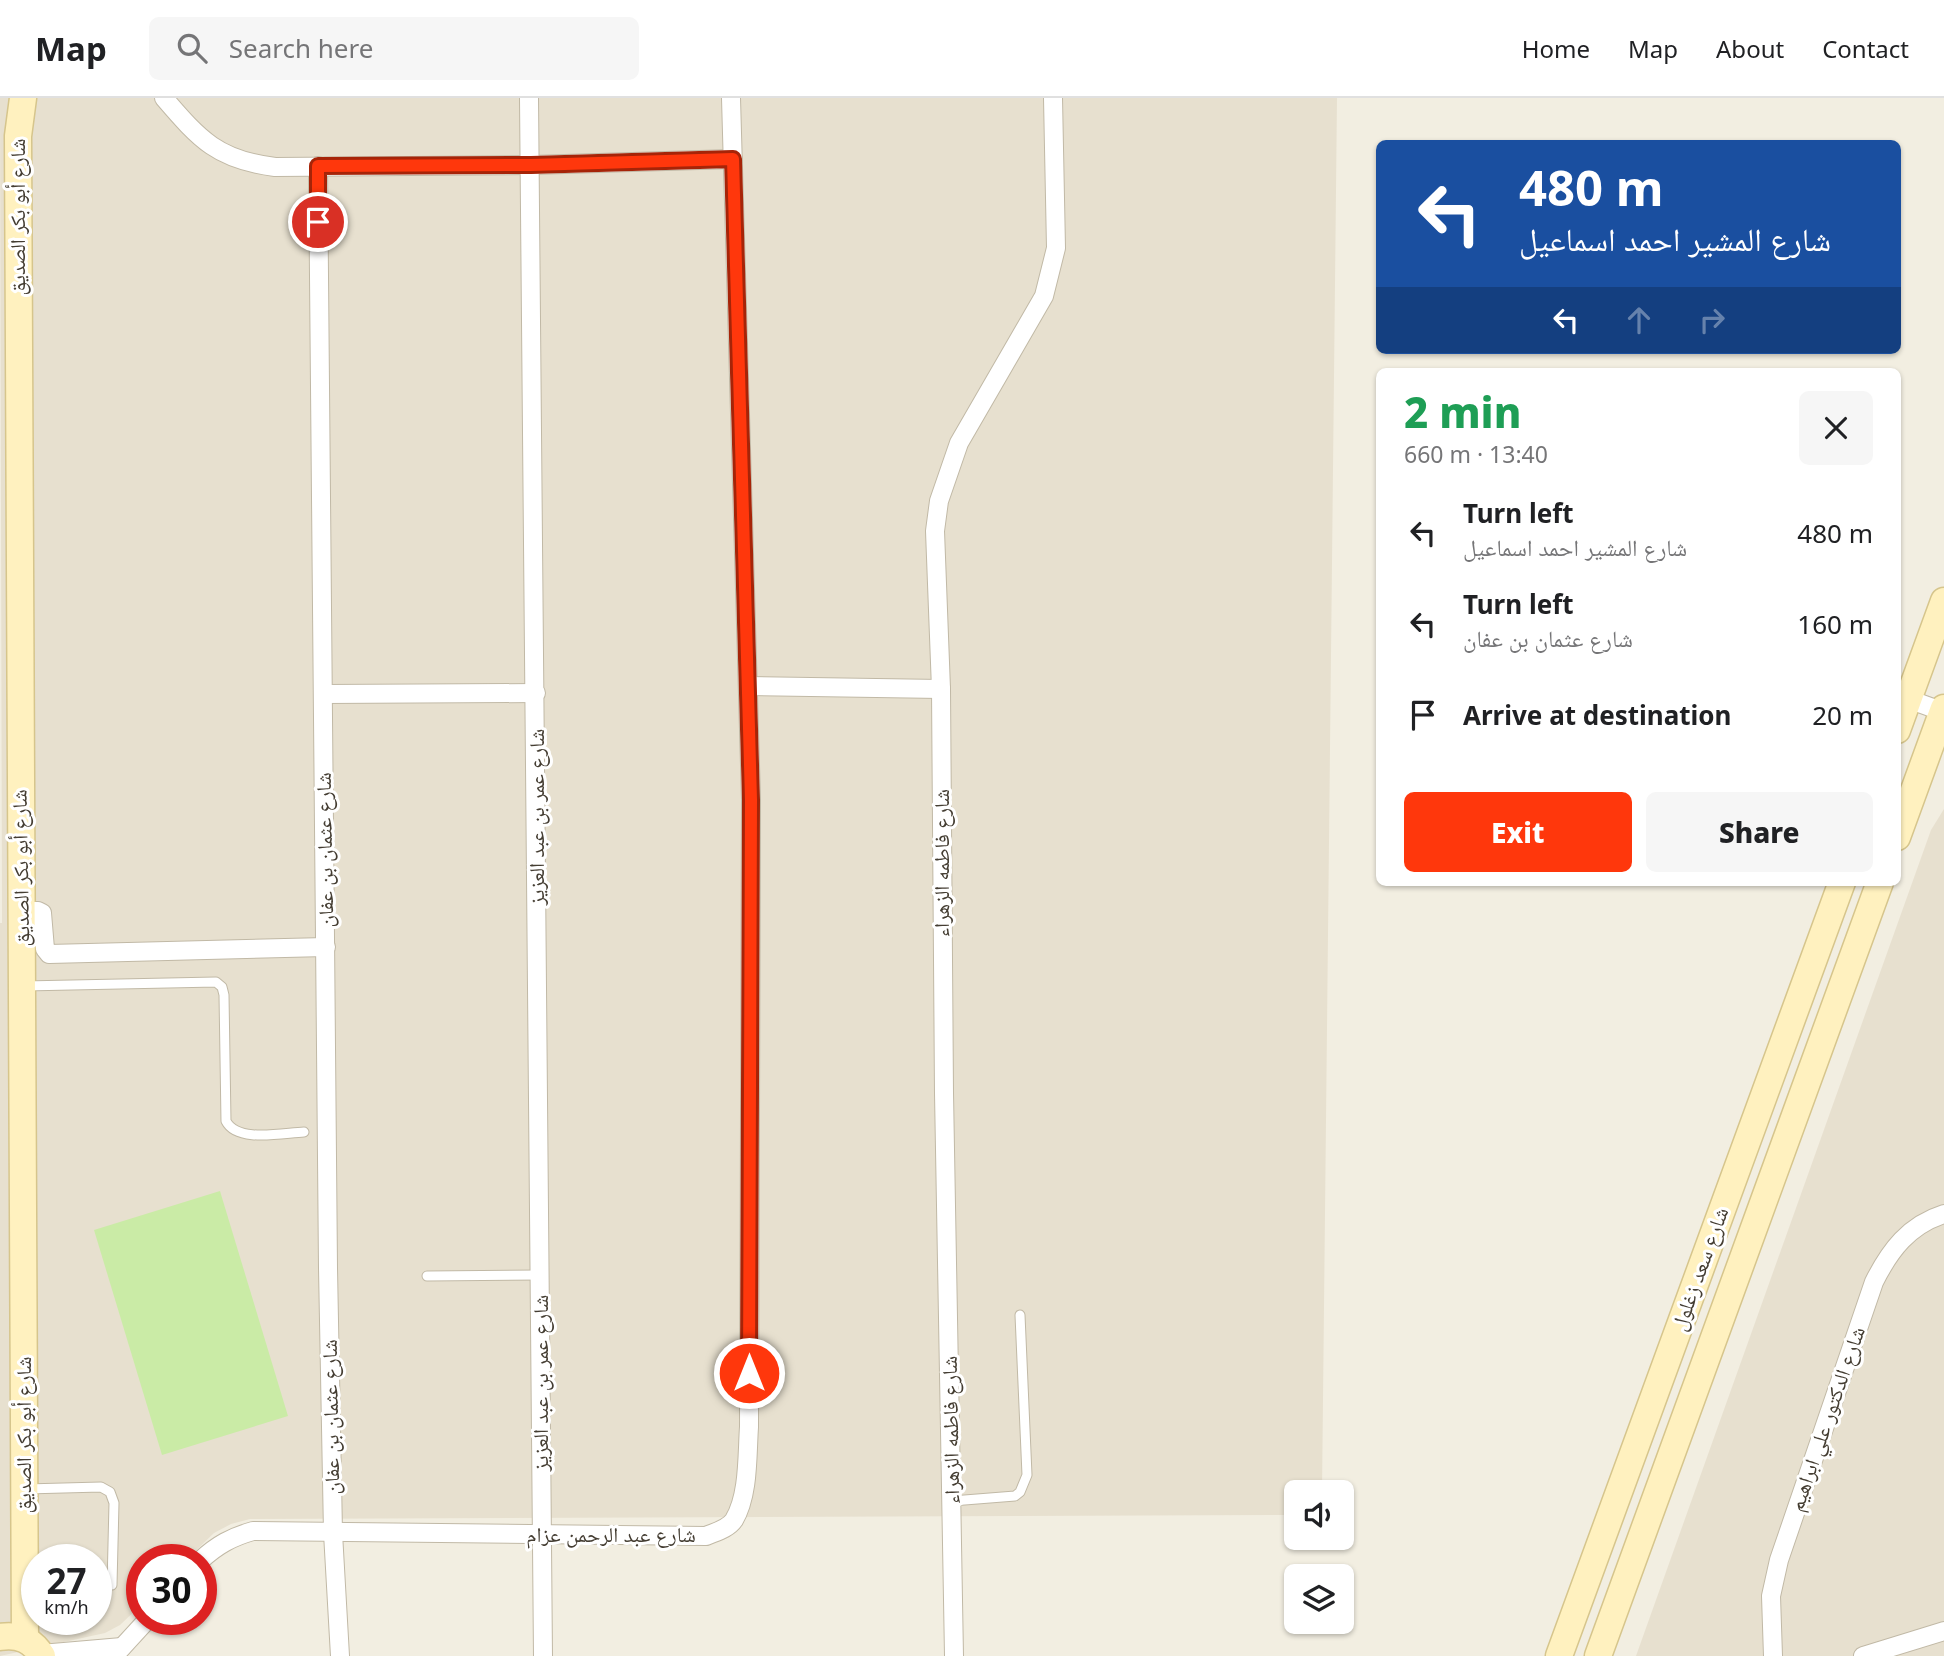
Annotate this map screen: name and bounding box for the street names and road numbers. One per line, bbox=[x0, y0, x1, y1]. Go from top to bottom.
street label: شارع أبو بكر الصديق bbox=[3, 138, 31, 296]
street label: شارع عمر بن عبد العزيز bbox=[522, 729, 550, 906]
street label: شارع عثمان بن عفان bbox=[309, 772, 339, 928]
street label: شارع أبو بكر الصديق bbox=[5, 789, 35, 947]
street label: شارع فاطمه الزهراء bbox=[927, 789, 955, 937]
street label: شارع سعد زغلول bbox=[1664, 1203, 1734, 1334]
street label: شارع عمر بن عبد العزيز bbox=[526, 1295, 554, 1472]
street label: شارع الدكتور علي ابراهيم bbox=[1781, 1323, 1874, 1516]
street label: شارع عثمان بن عفان bbox=[315, 1339, 345, 1495]
street label: شارع أبو بكر الصديق bbox=[9, 1356, 37, 1514]
street label: شارع فاطمه الزهراء bbox=[935, 1356, 965, 1504]
street label: شارع عبد الرحمن عزام bbox=[526, 1520, 696, 1549]

